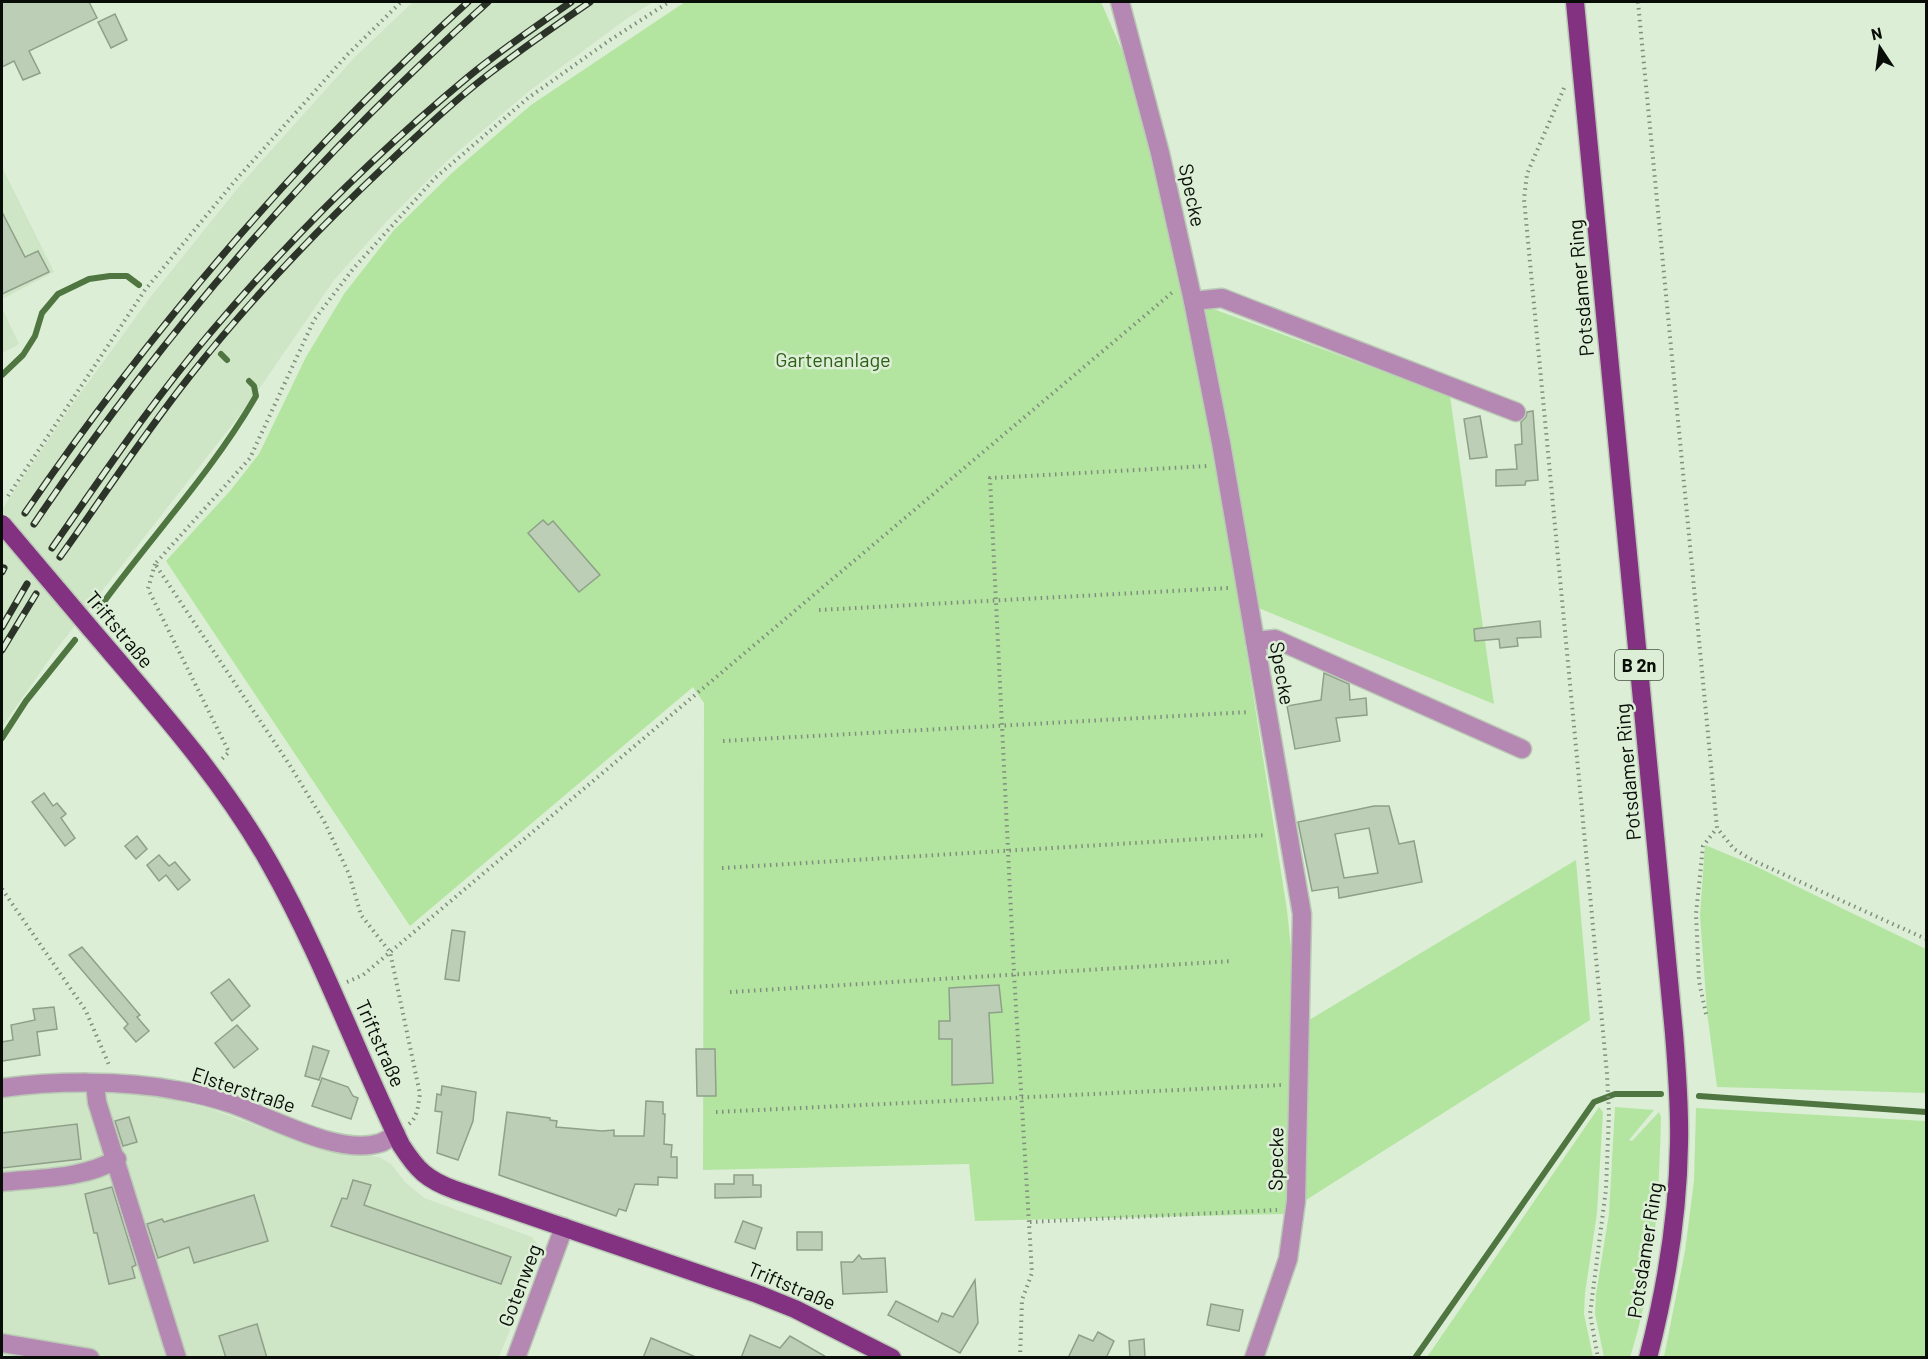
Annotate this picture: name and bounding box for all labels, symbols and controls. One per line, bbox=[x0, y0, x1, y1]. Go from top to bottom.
north arrow bbox=[1850, 18, 1910, 78]
text: N bbox=[1869, 22, 1884, 43]
street label: Specke bbox=[1175, 161, 1211, 229]
street label: Potsdamer Ring bbox=[1562, 218, 1598, 358]
park label: Gartenanlage bbox=[775, 347, 891, 371]
street label: Triftstraße bbox=[81, 586, 159, 672]
street label: Specke bbox=[1266, 639, 1300, 707]
road number: B 2n bbox=[1615, 650, 1663, 680]
street label: Potsdamer Ring bbox=[1609, 702, 1645, 842]
street label: Triftstraße bbox=[351, 996, 411, 1090]
street label: Elsterstraße bbox=[189, 1061, 299, 1117]
street label: Specke bbox=[1262, 1127, 1288, 1191]
street label: Potsdamer Ring bbox=[1621, 1180, 1667, 1320]
street label: Gotenweg bbox=[492, 1240, 546, 1330]
street label: Triftstraße bbox=[744, 1256, 840, 1314]

